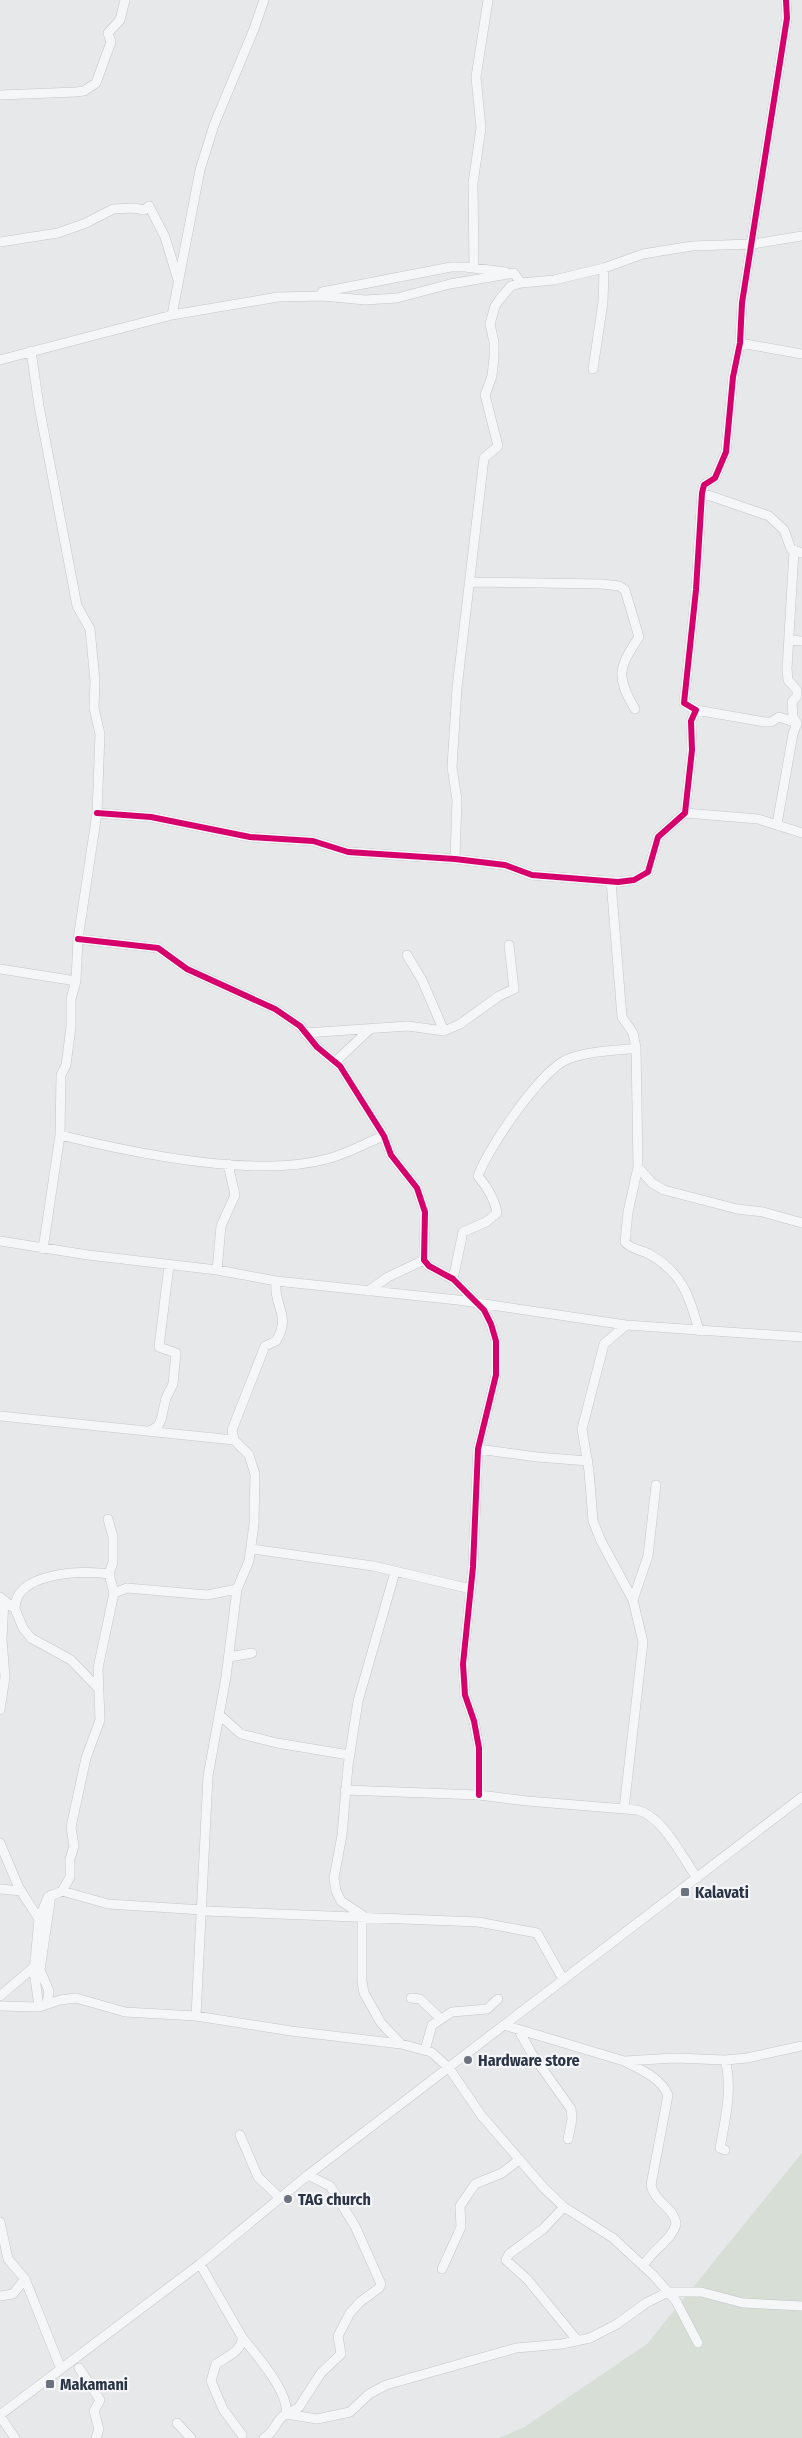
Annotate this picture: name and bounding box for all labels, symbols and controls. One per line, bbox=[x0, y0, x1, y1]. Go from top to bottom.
place label: Kalavati bbox=[695, 1883, 749, 1902]
marker: Kalavati bbox=[679, 1886, 691, 1898]
place label: Hardware store bbox=[478, 2051, 580, 2070]
marker: Hardware store bbox=[462, 2054, 474, 2066]
place label: TAG church bbox=[298, 2190, 371, 2209]
marker: TAG church bbox=[282, 2193, 294, 2205]
place label: Makamani bbox=[60, 2375, 128, 2394]
marker: Makamani bbox=[44, 2378, 56, 2390]

